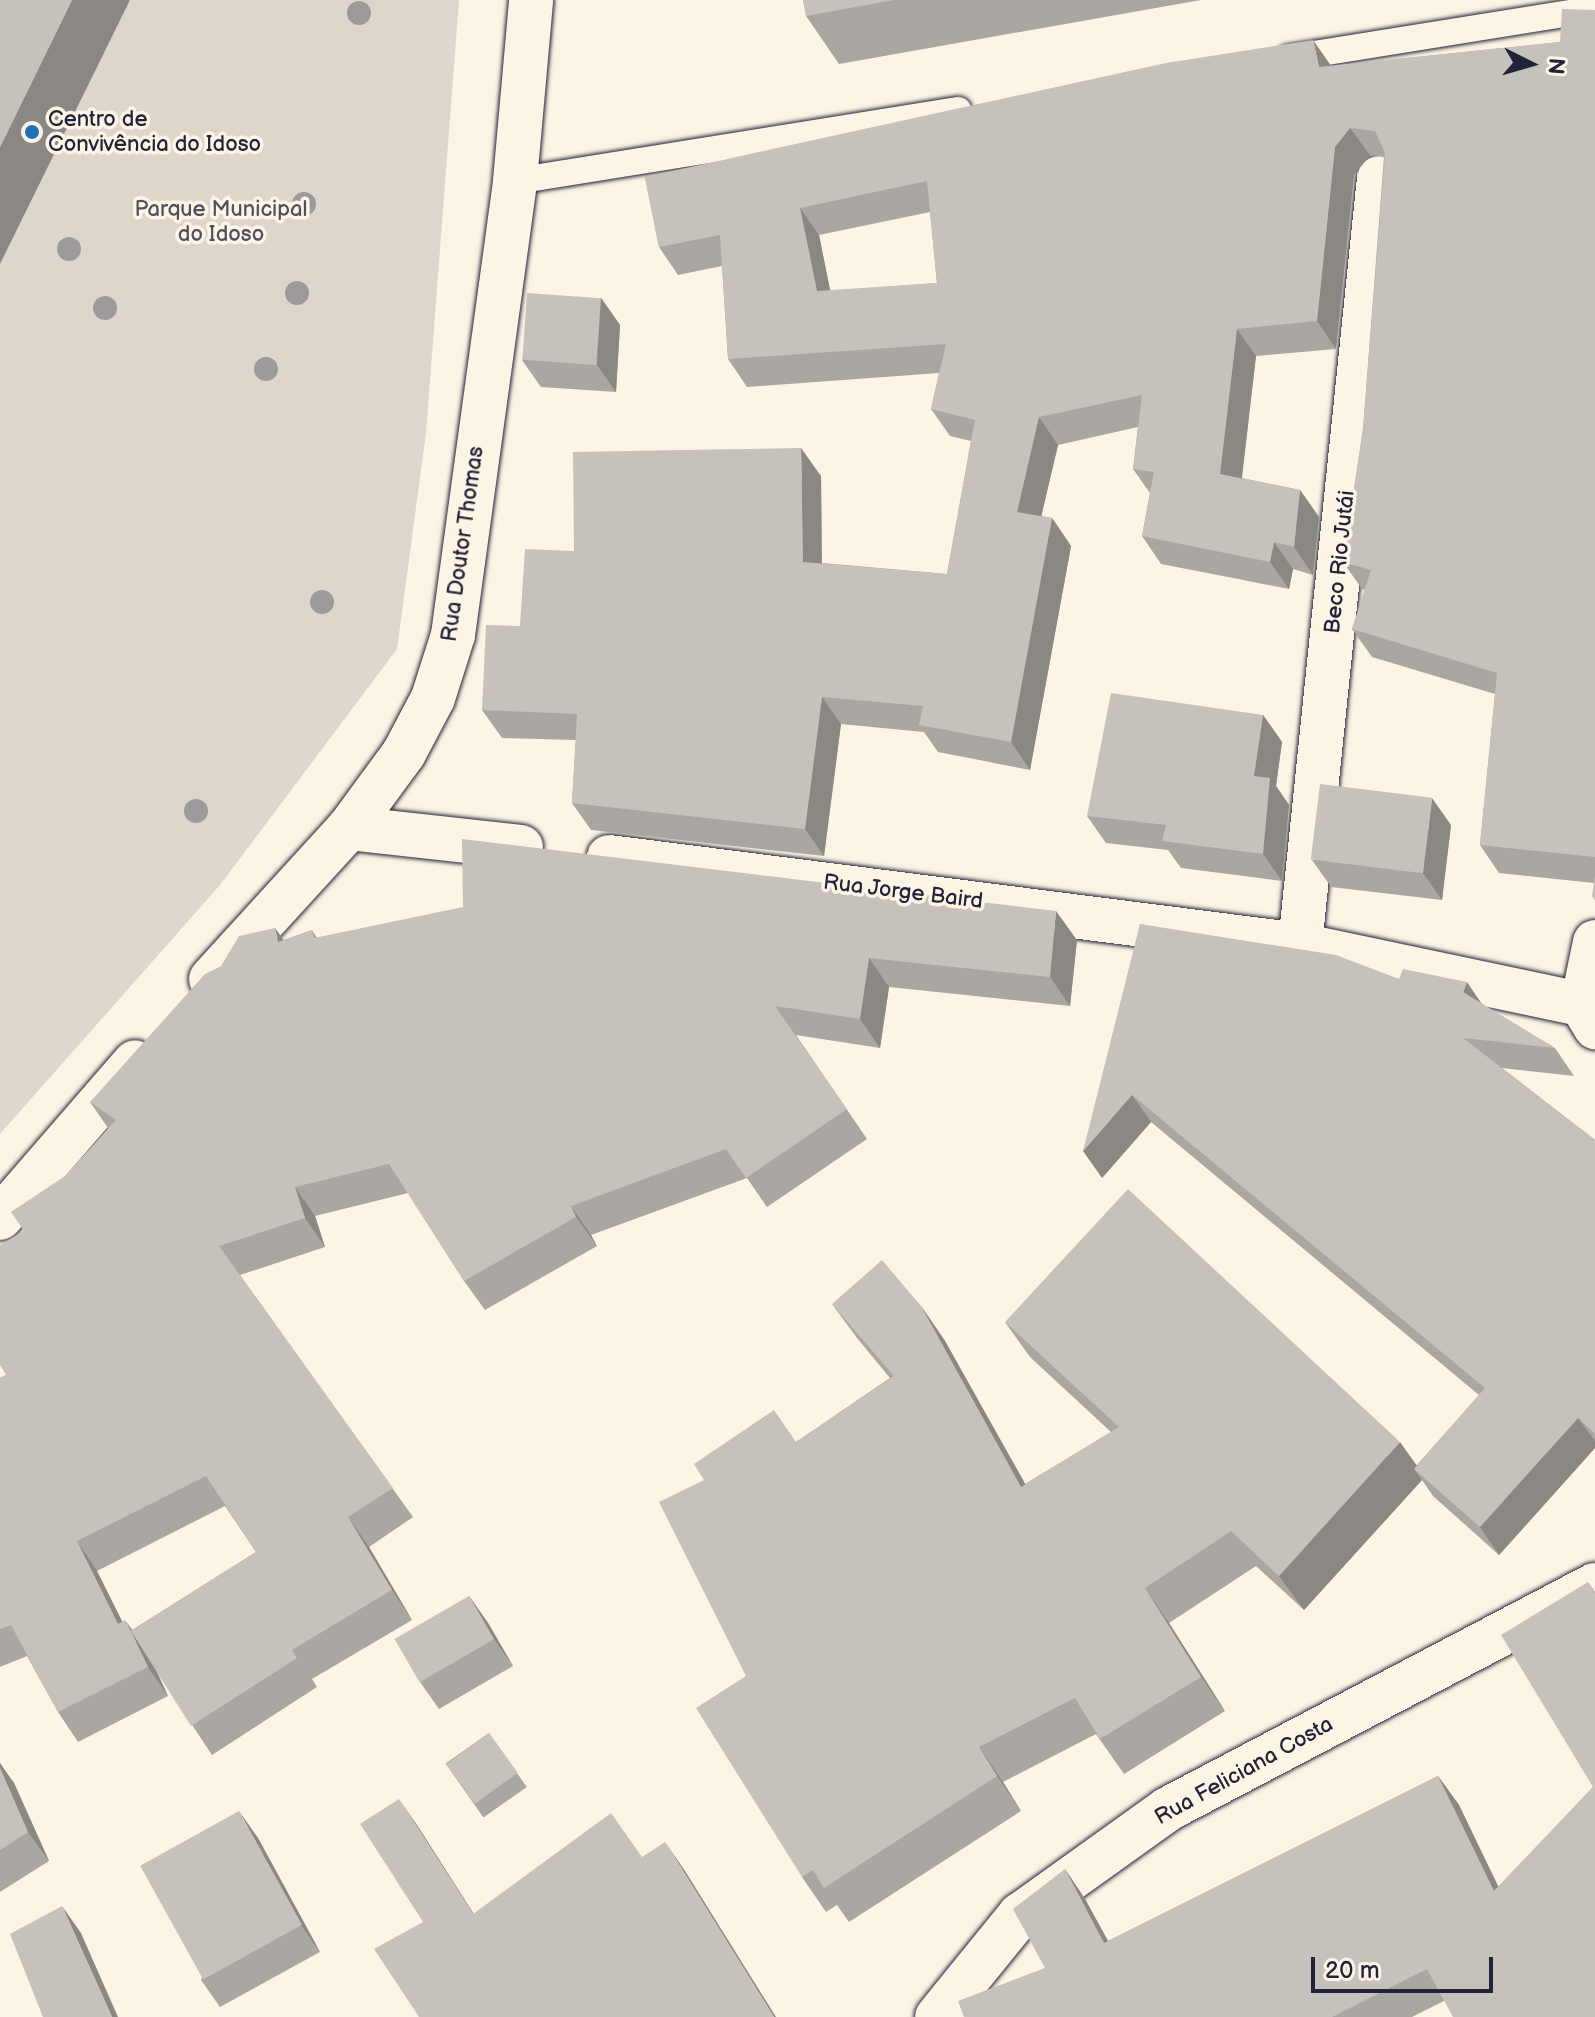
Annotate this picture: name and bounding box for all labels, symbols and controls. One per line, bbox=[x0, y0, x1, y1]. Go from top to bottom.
north arrow bbox=[1491, 24, 1571, 104]
text: N bbox=[1541, 57, 1570, 76]
place label: Centro de Convivência do Idoso bbox=[48, 106, 261, 158]
marker: Centro de Convivência do Idoso bbox=[23, 123, 41, 141]
park label: Parque Municipal do Idoso bbox=[135, 196, 307, 248]
street label: Rua Doutor Thomas bbox=[436, 444, 490, 644]
street label: Beco Rio Jutái bbox=[1319, 489, 1361, 635]
street label: Rua Jorge Baird bbox=[821, 869, 985, 915]
street label: Rua Feliciana Costa bbox=[1150, 1711, 1338, 1831]
scale bar bbox=[1315, 1941, 1497, 1991]
text: 20 m bbox=[1325, 1956, 1380, 1985]

